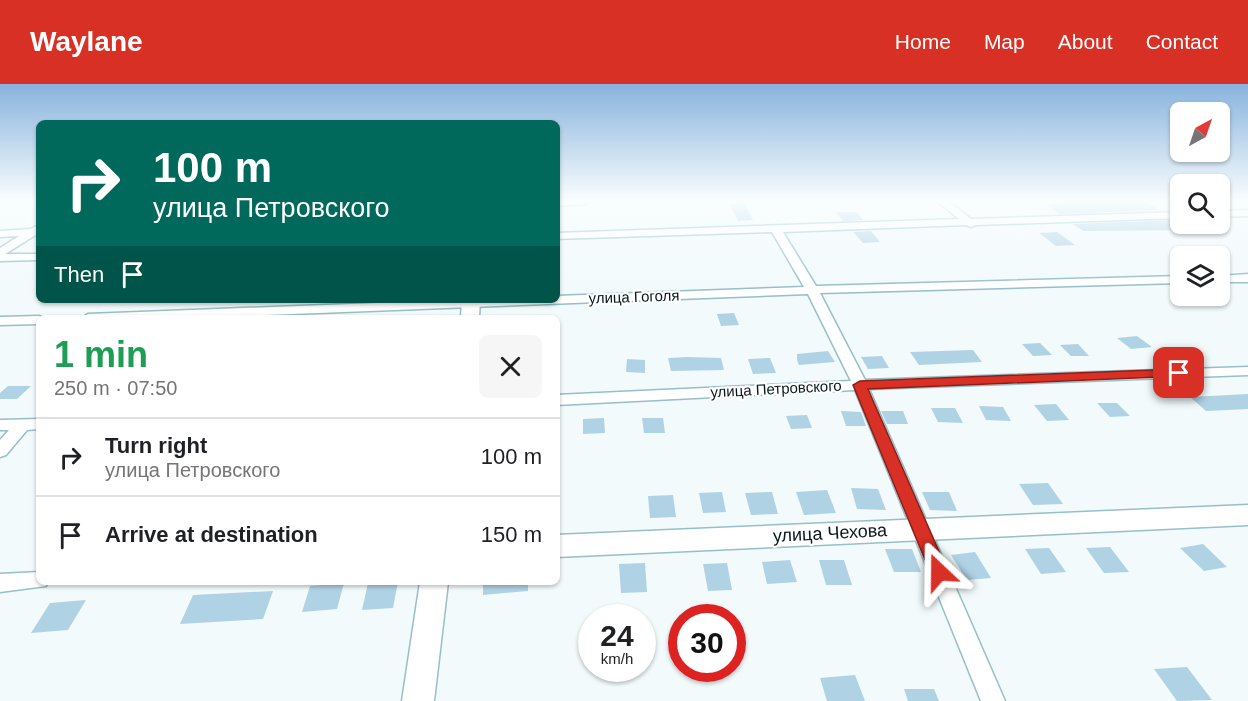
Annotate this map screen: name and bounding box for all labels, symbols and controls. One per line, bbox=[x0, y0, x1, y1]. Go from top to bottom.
text: Waylane bbox=[30, 26, 143, 57]
text: Home bbox=[895, 30, 951, 53]
text: Map bbox=[984, 30, 1025, 53]
text: About bbox=[1058, 30, 1113, 53]
text: Contact bbox=[1146, 30, 1218, 53]
north arrow bbox=[1170, 102, 1230, 162]
map controls bbox=[1170, 102, 1230, 306]
icon: right bbox=[54, 144, 132, 222]
text: 100 m bbox=[153, 144, 272, 191]
button: search bbox=[1170, 174, 1230, 234]
text: улица Петровского bbox=[153, 193, 390, 223]
button: layers bbox=[1170, 246, 1230, 306]
icon: arrive bbox=[116, 258, 149, 291]
text: Then bbox=[54, 262, 104, 287]
street label: улица Гоголя bbox=[588, 286, 680, 307]
text: 1 min bbox=[54, 334, 148, 375]
button: close bbox=[479, 335, 542, 398]
pin bbox=[1153, 347, 1204, 398]
icon: arrive bbox=[1162, 356, 1195, 389]
text: 250 m · 07:50 bbox=[54, 377, 177, 399]
street label: улица Петровского bbox=[710, 377, 842, 400]
text: Turn right bbox=[105, 433, 207, 458]
icon: right bbox=[54, 441, 87, 474]
text: 100 m bbox=[481, 444, 542, 469]
text: улица Петровского bbox=[105, 459, 280, 481]
icon: arrive bbox=[54, 519, 87, 552]
street label: улица Чехова bbox=[772, 520, 889, 546]
text: Arrive at destination bbox=[105, 522, 318, 547]
text: 150 m bbox=[481, 522, 542, 547]
position arrow bbox=[907, 540, 971, 604]
speed limit sign: 30 bbox=[668, 604, 746, 682]
text: 24 bbox=[600, 619, 634, 652]
text: km/h bbox=[601, 650, 633, 667]

